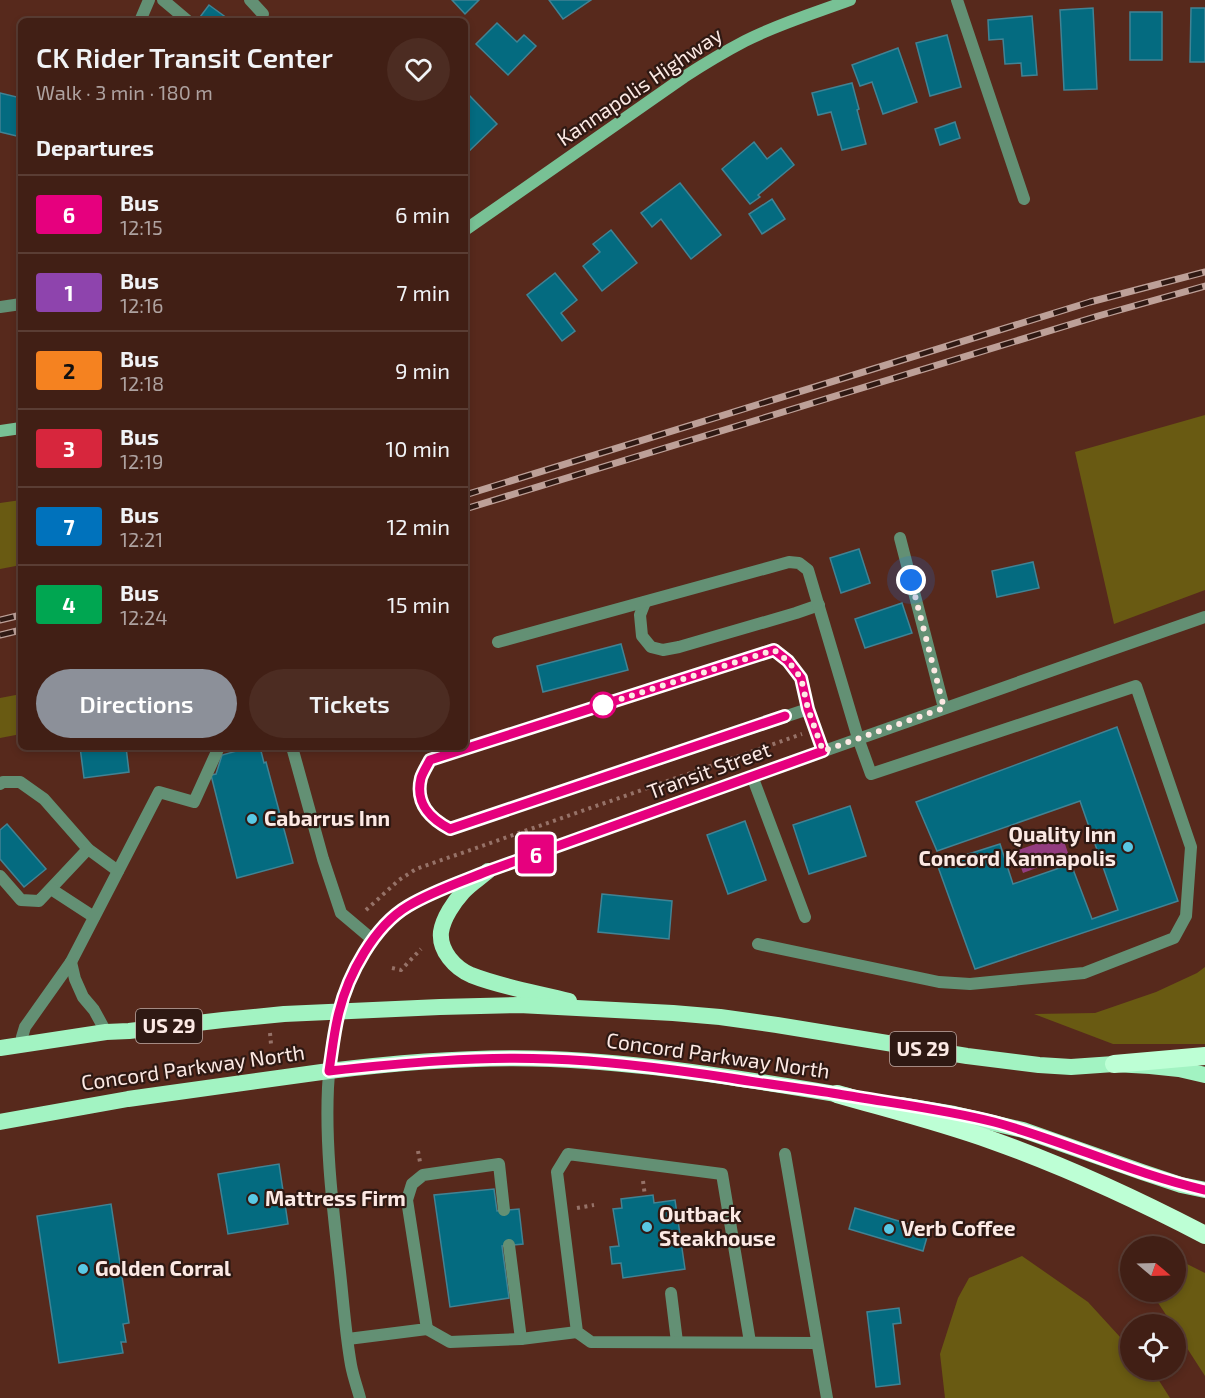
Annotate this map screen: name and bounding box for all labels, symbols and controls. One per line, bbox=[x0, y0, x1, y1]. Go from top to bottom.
street label: Kannapolis Highway bbox=[552, 21, 726, 150]
button: heart bbox=[387, 38, 450, 101]
text: CK Rider Transit Center bbox=[36, 40, 333, 74]
text: Walk · 3 min · 180 m bbox=[36, 80, 213, 104]
text: Departures bbox=[36, 134, 154, 160]
text: Bus bbox=[120, 189, 159, 215]
text: 6 min bbox=[395, 201, 450, 227]
text: 6 bbox=[63, 202, 75, 227]
text: 12:15 bbox=[120, 215, 163, 239]
text: Bus bbox=[120, 267, 159, 293]
text: 7 min bbox=[396, 279, 450, 305]
text: 1 bbox=[64, 280, 74, 305]
text: 12:16 bbox=[120, 293, 163, 317]
text: Bus bbox=[120, 345, 159, 371]
text: 9 min bbox=[395, 357, 450, 383]
text: 2 bbox=[63, 358, 75, 383]
text: 12:18 bbox=[120, 371, 164, 395]
text: Bus bbox=[120, 423, 159, 449]
text: 10 min bbox=[386, 435, 450, 461]
text: 3 bbox=[63, 436, 75, 461]
text: 12:19 bbox=[120, 449, 163, 473]
text: Bus bbox=[120, 501, 159, 527]
text: 12 min bbox=[386, 513, 450, 539]
text: 7 bbox=[63, 514, 75, 539]
text: 12:21 bbox=[120, 527, 163, 551]
your location bbox=[896, 565, 926, 595]
text: Bus bbox=[120, 579, 159, 605]
text: 15 min bbox=[387, 591, 450, 617]
text: 4 bbox=[62, 592, 76, 617]
text: 12:24 bbox=[120, 605, 167, 629]
button: Directions bbox=[36, 669, 237, 738]
button: Tickets bbox=[249, 669, 450, 738]
unlabelled marker bbox=[590, 692, 616, 718]
street label: Transit Street bbox=[643, 736, 774, 803]
place label: Cabarrus Inn bbox=[264, 805, 390, 830]
marker: Cabarrus Inn bbox=[245, 812, 259, 826]
place label: Quality Inn Concord Kannapolis bbox=[918, 821, 1116, 870]
line badge: 6 bbox=[516, 834, 556, 874]
marker: Quality Inn Concord Kannapolis bbox=[1121, 840, 1135, 854]
text: 6 bbox=[530, 842, 542, 867]
road number: US 29 bbox=[136, 1009, 202, 1043]
street label: Concord Parkway North bbox=[605, 1026, 832, 1083]
road number: US 29 bbox=[890, 1032, 956, 1066]
street label: Concord Parkway North bbox=[79, 1038, 306, 1095]
place label: Mattress Firm bbox=[265, 1185, 406, 1210]
marker: Mattress Firm bbox=[246, 1192, 260, 1206]
place label: Outback Steakhouse bbox=[659, 1201, 776, 1250]
place label: Verb Coffee bbox=[901, 1215, 1016, 1240]
marker: Outback Steakhouse bbox=[640, 1220, 654, 1234]
marker: Verb Coffee bbox=[882, 1222, 896, 1236]
north arrow bbox=[1120, 1236, 1186, 1302]
map controls bbox=[1120, 1236, 1186, 1380]
place label: Golden Corral bbox=[95, 1255, 231, 1280]
marker: Golden Corral bbox=[76, 1262, 90, 1276]
button: locate bbox=[1120, 1314, 1186, 1380]

